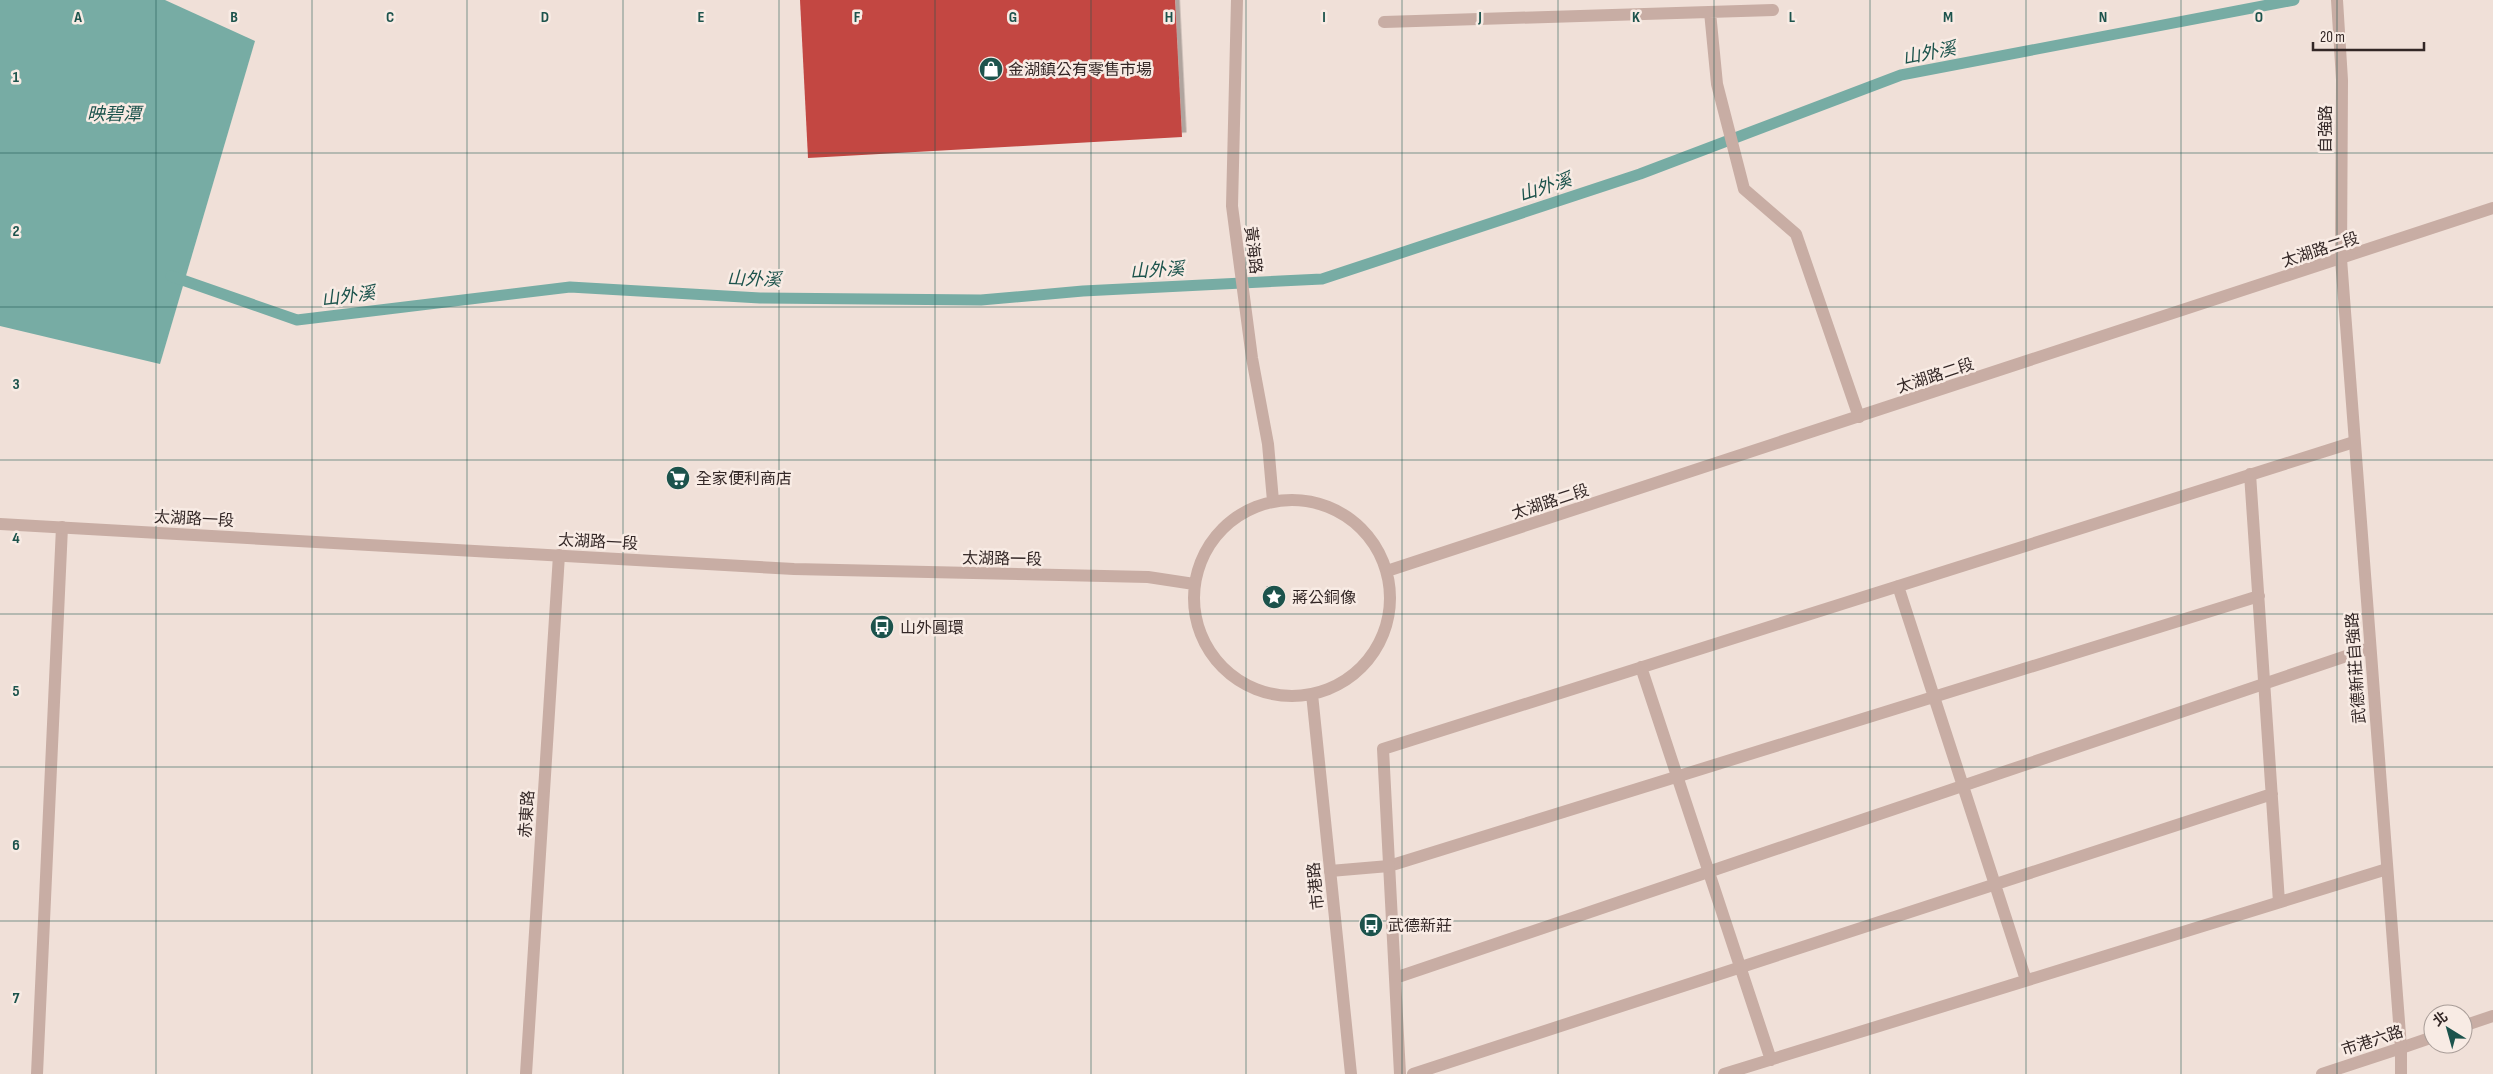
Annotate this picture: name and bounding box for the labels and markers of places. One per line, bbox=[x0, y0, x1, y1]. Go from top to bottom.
shop icon: 金湖鎮公有零售市場 bbox=[978, 56, 1004, 82]
place label: 金湖鎮公有零售市場 bbox=[1008, 61, 1152, 80]
supermarket icon: 全家便利商店 bbox=[665, 465, 691, 491]
place label: 全家便利商店 bbox=[696, 470, 792, 489]
place icon: 蔣公銅像 bbox=[1261, 584, 1287, 610]
place label: 蔣公銅像 bbox=[1292, 589, 1356, 608]
bus stop icon: 山外圓環 bbox=[869, 614, 895, 640]
place label: 山外圓環 bbox=[900, 619, 964, 638]
bus stop icon: 武德新莊 bbox=[1358, 912, 1384, 938]
place label: 武德新莊 bbox=[1388, 917, 1452, 936]

